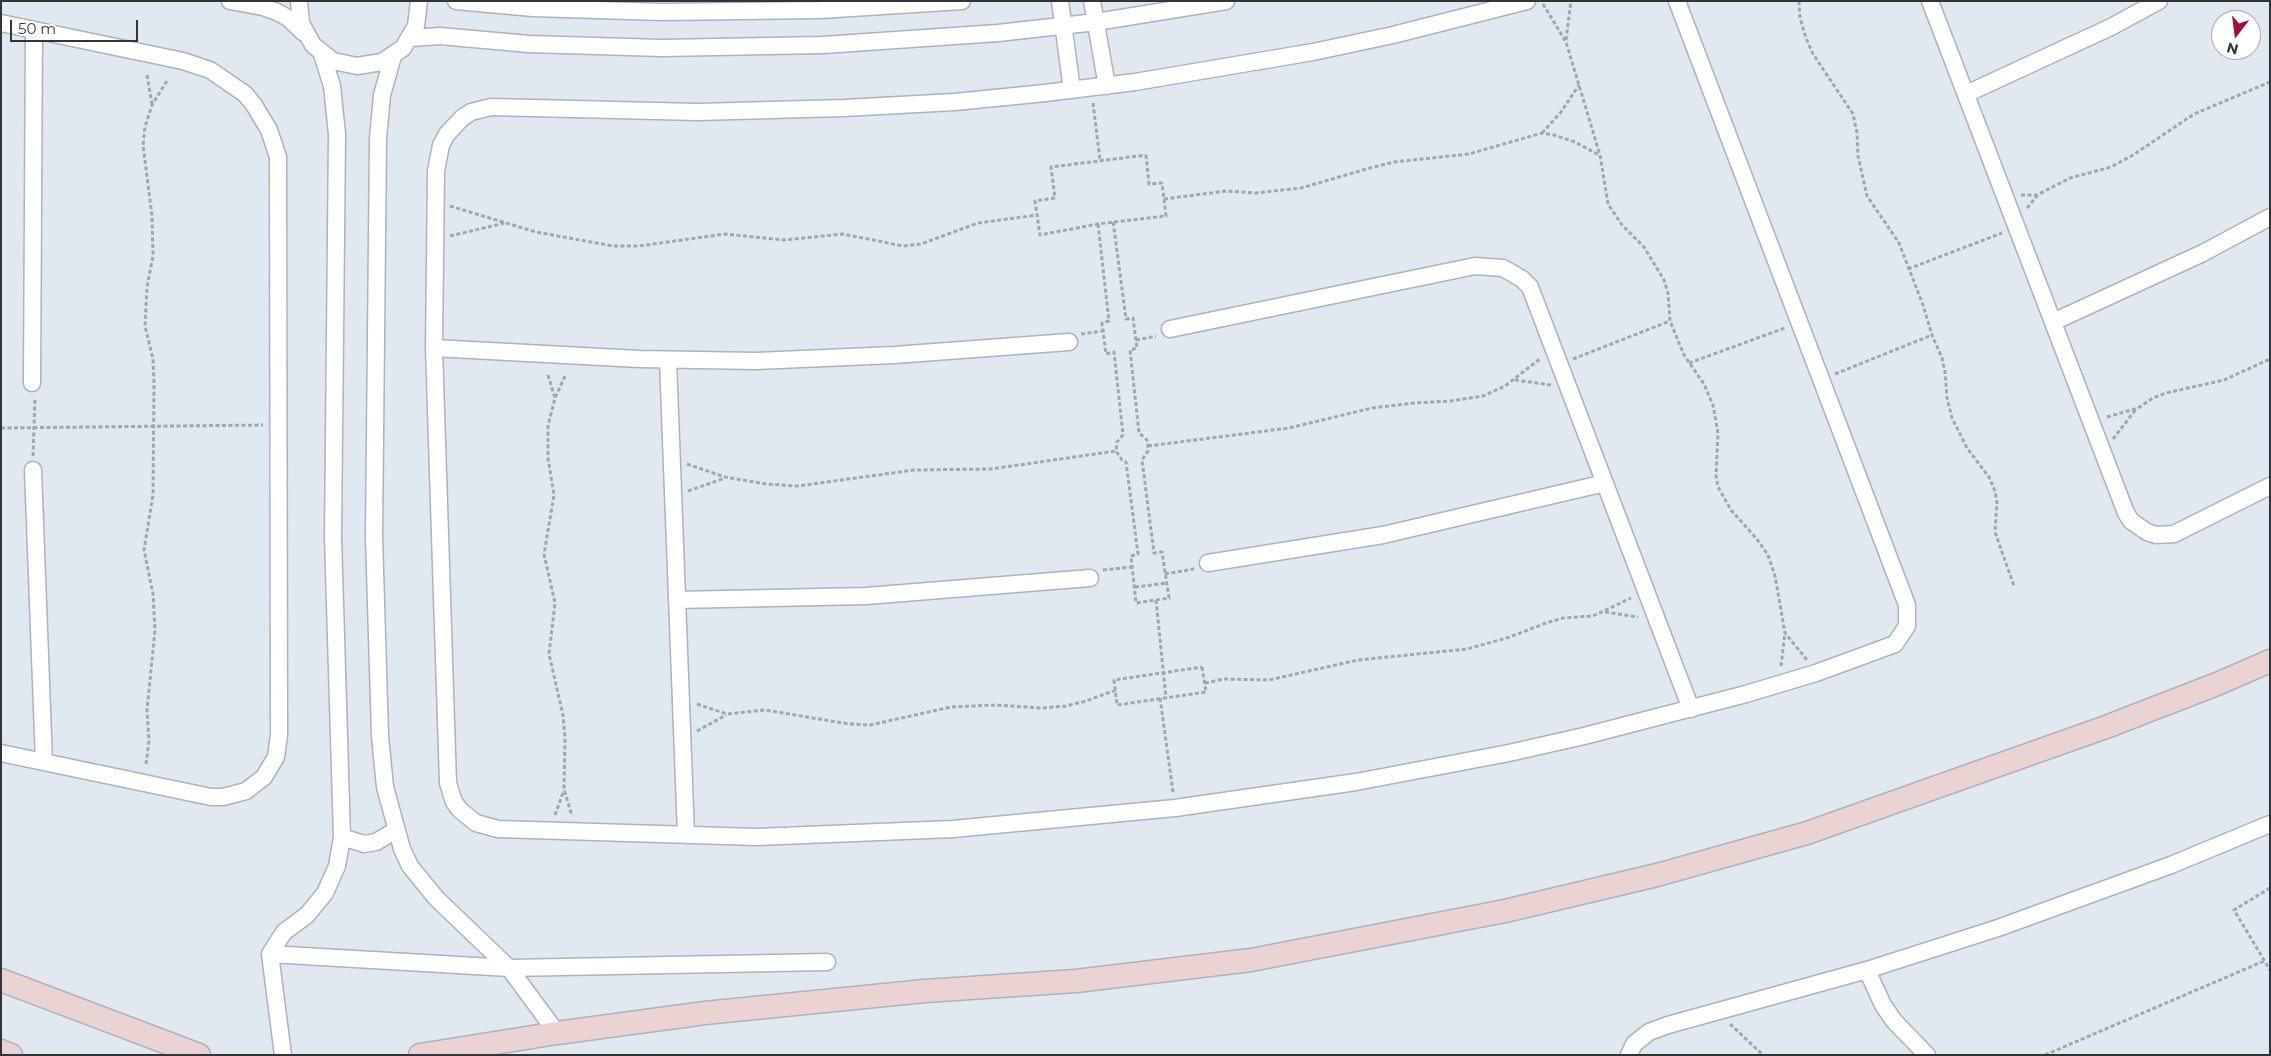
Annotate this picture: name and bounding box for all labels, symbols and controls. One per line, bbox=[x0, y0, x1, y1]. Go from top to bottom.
scale bar bbox=[12, 10, 140, 42]
north arrow bbox=[2211, 10, 2261, 60]
text: 50 m bbox=[18, 19, 56, 38]
text: N bbox=[2225, 38, 2240, 59]

